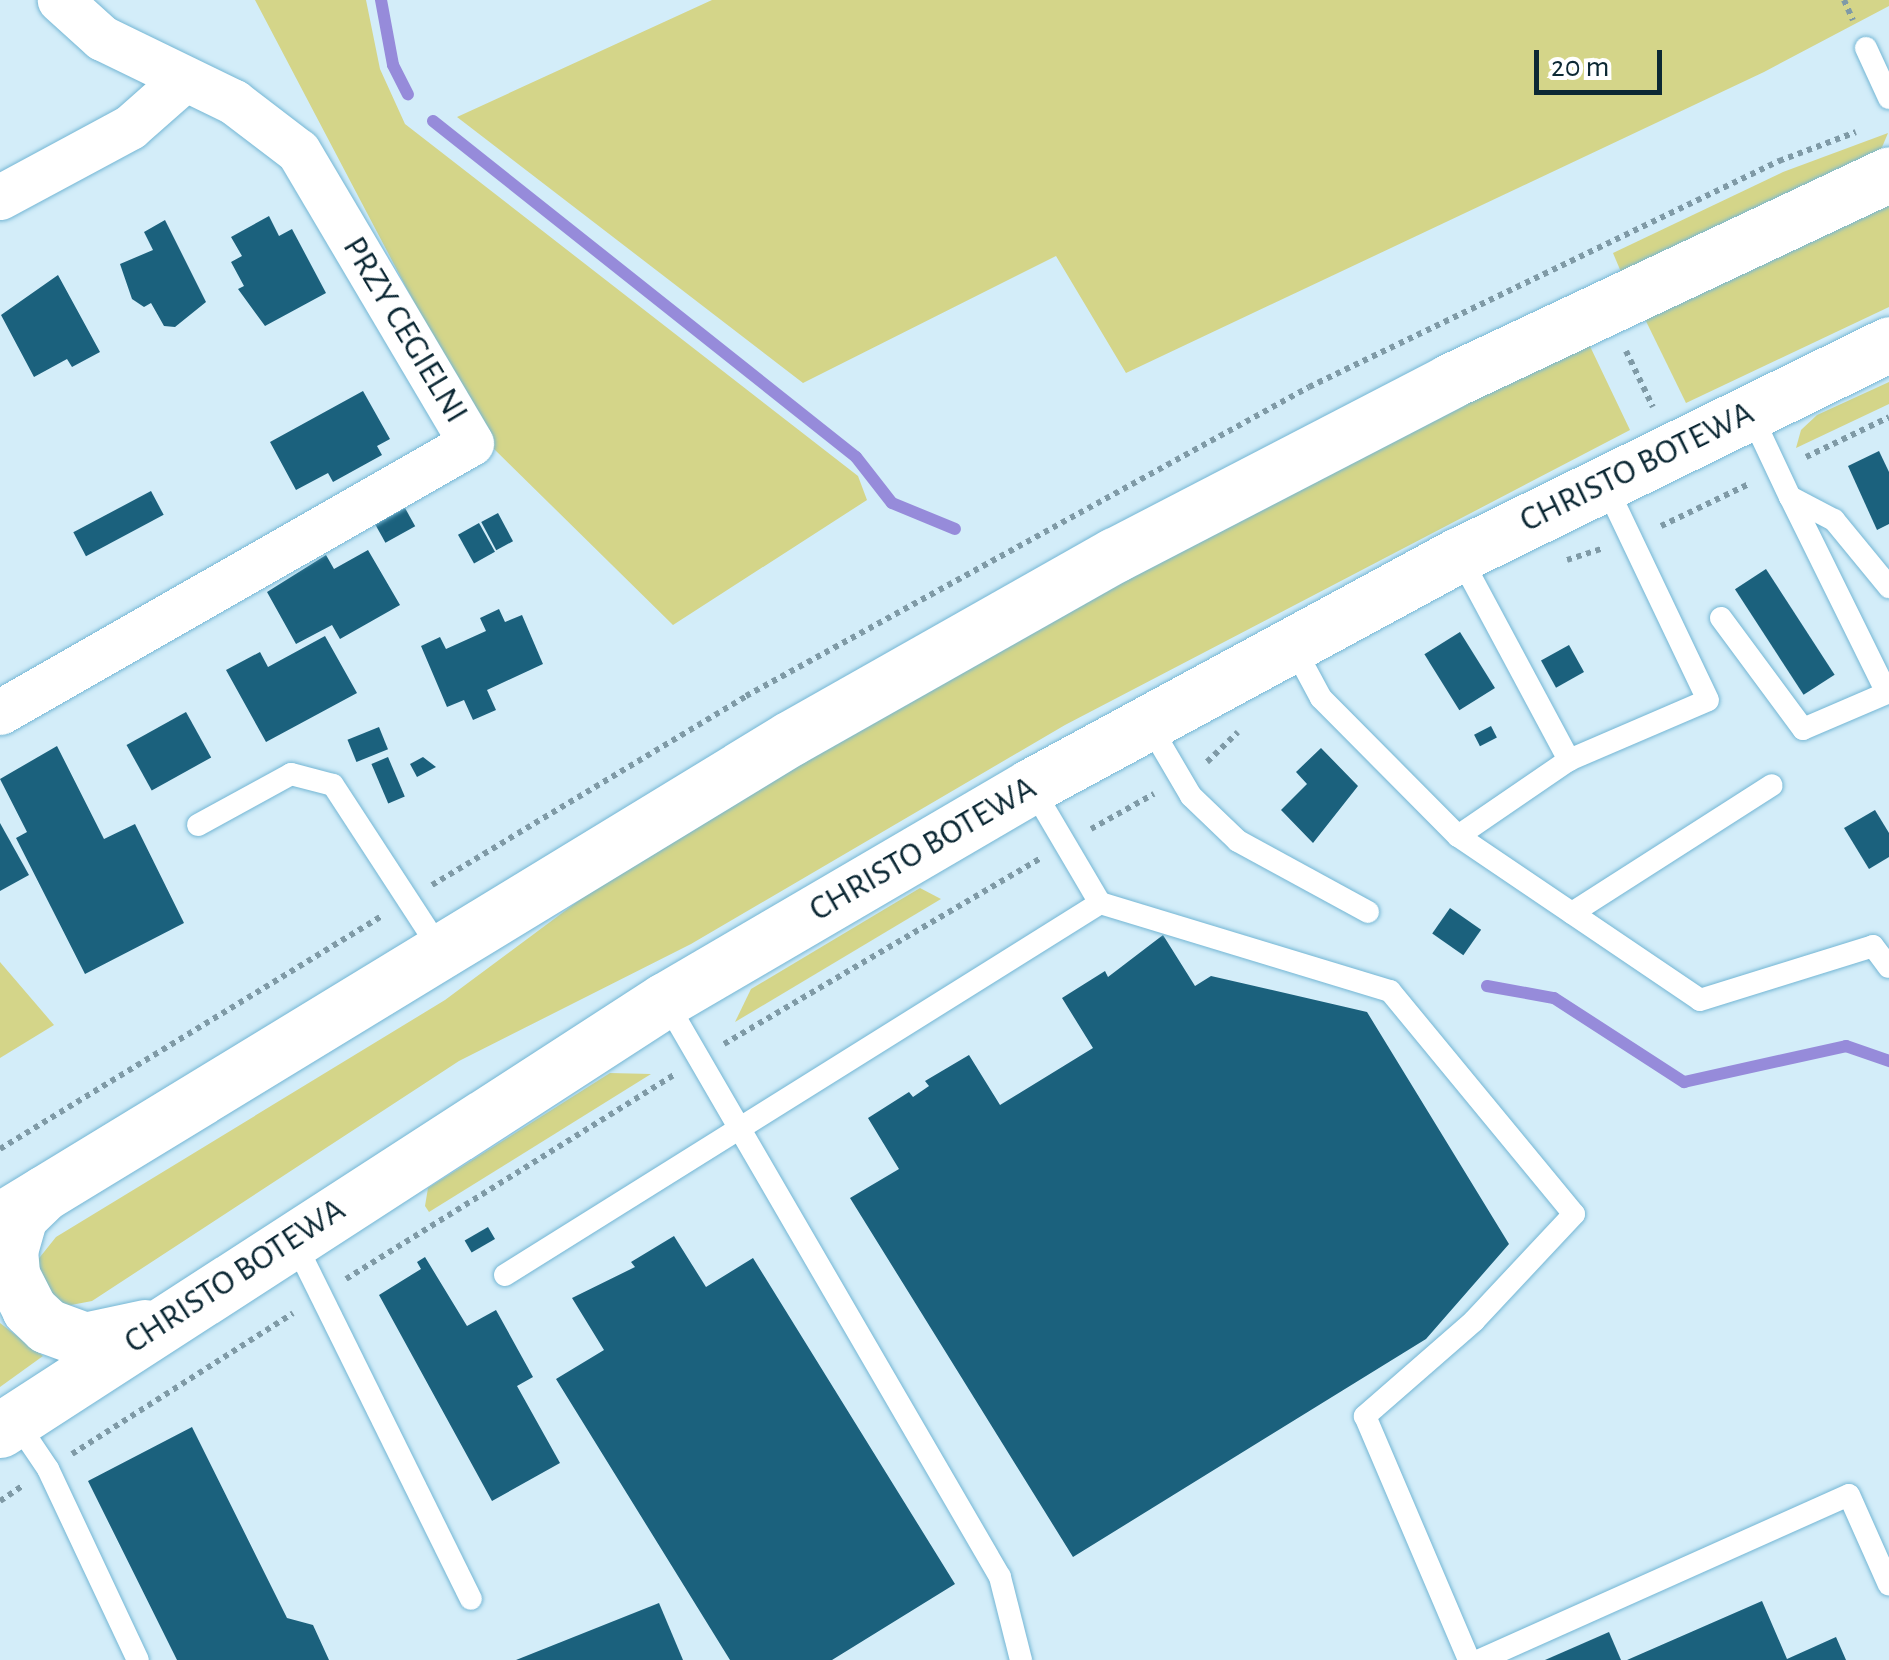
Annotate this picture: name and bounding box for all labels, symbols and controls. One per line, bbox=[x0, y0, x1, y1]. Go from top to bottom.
scale bar bbox=[1539, 30, 1666, 92]
text: 20 m bbox=[1551, 52, 1609, 82]
street label: PRZY CEGIELNI bbox=[333, 229, 477, 431]
street label: CHRISTO BOTEWA bbox=[1513, 392, 1761, 542]
street label: CHRISTO BOTEWA bbox=[802, 767, 1044, 931]
street label: CHRISTO BOTEWA bbox=[117, 1189, 353, 1363]

